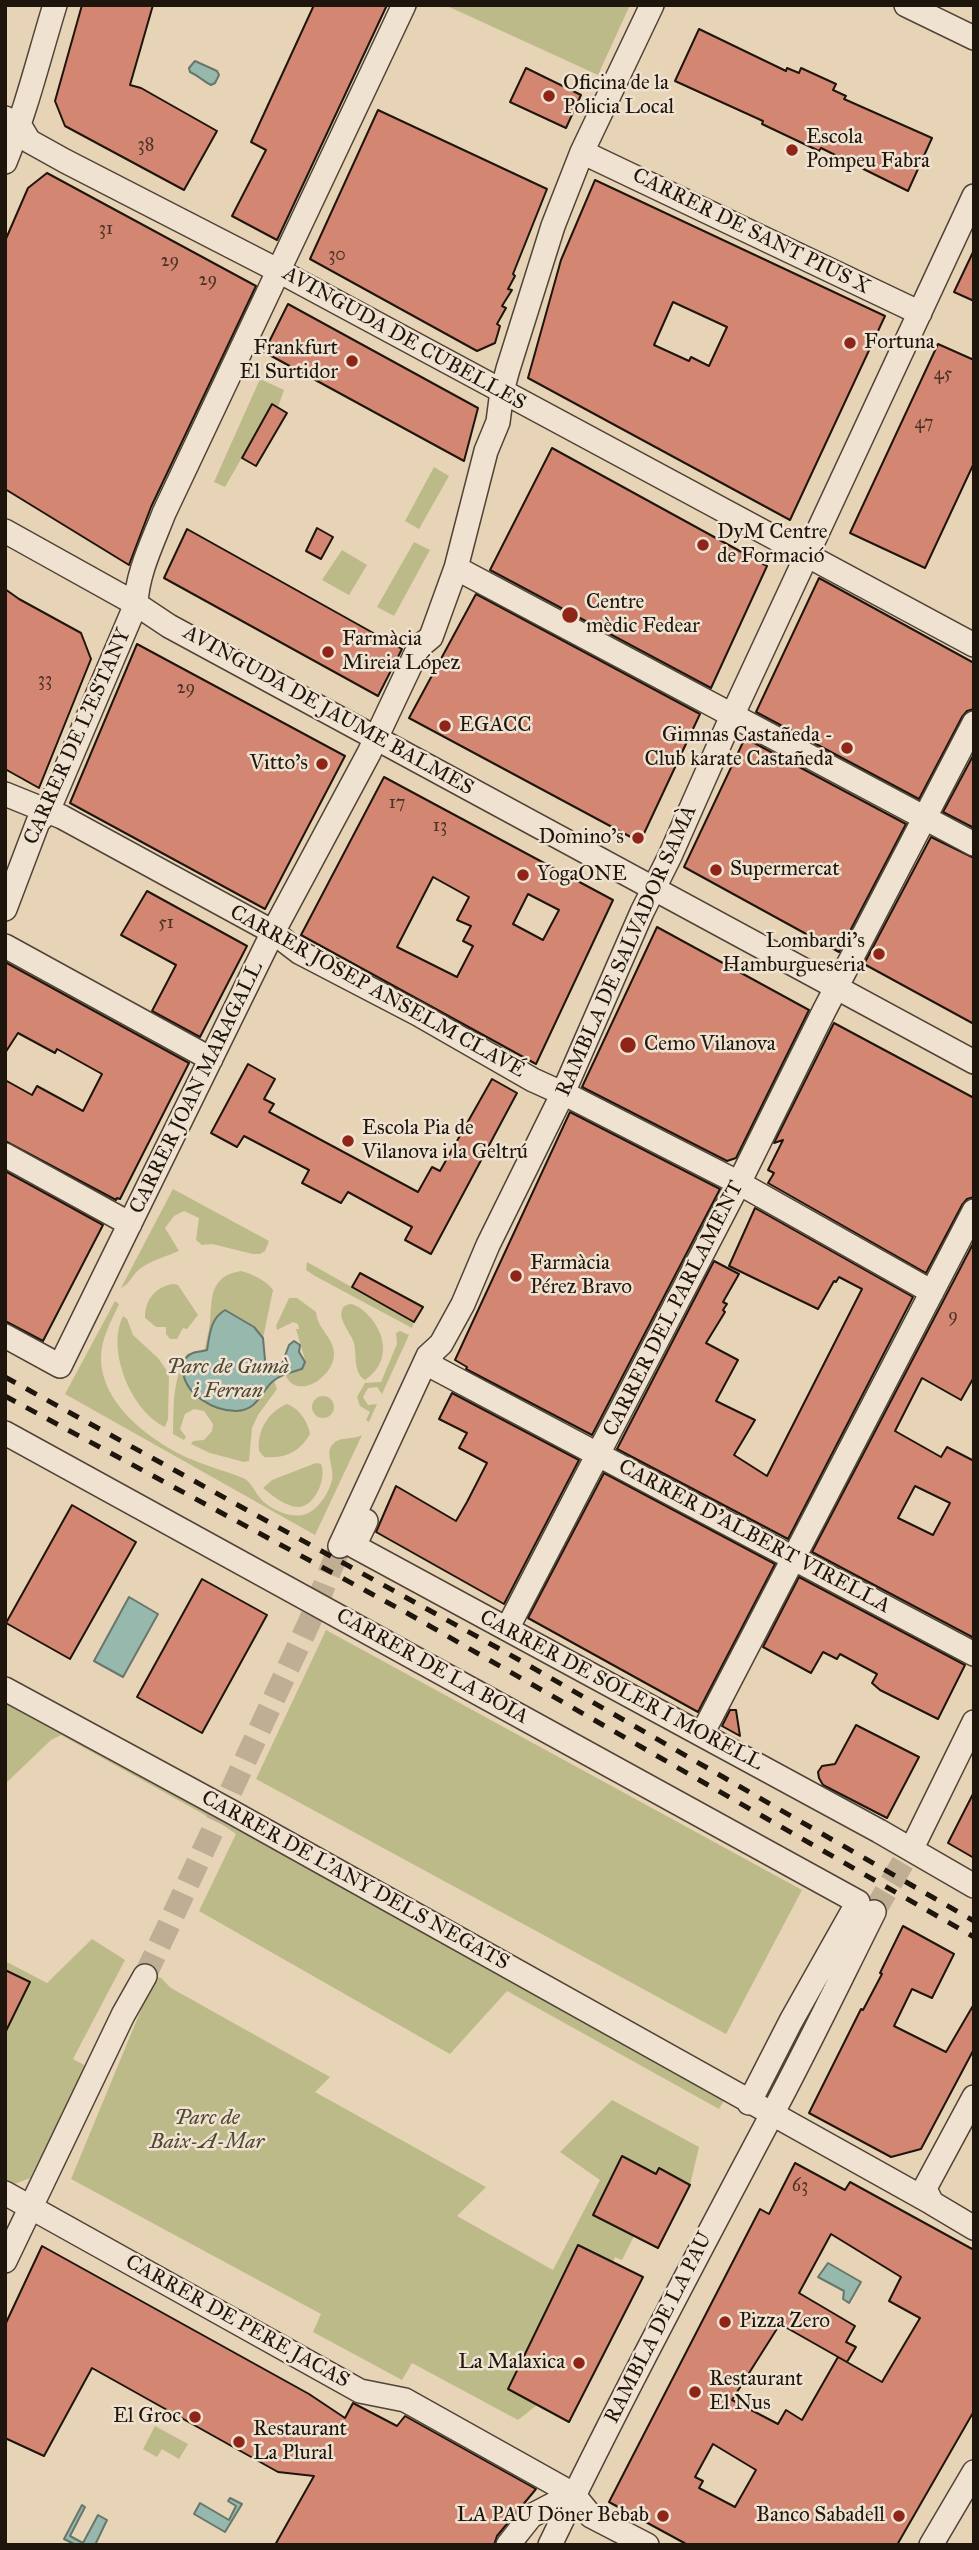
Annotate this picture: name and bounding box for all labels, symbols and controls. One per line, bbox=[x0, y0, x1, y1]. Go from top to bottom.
place label: Oficina de la Policia Local bbox=[563, 71, 674, 121]
marker: Oficina de la Policia Local bbox=[541, 88, 557, 104]
place label: Escola Pompeu Fabra bbox=[806, 125, 930, 175]
house number: 38 bbox=[138, 135, 154, 157]
marker: Escola Pompeu Fabra bbox=[784, 142, 800, 158]
street label: CARRER DE SANT PIUS X bbox=[628, 163, 874, 301]
house number: 31 bbox=[99, 219, 113, 241]
house number: 30 bbox=[328, 245, 346, 267]
house number: 29 bbox=[161, 251, 179, 273]
street label: AVINGUDA DE CUBELLES bbox=[278, 262, 530, 416]
house number: 29 bbox=[199, 270, 217, 292]
place label: Fortuna bbox=[864, 330, 935, 356]
marker: Fortuna bbox=[842, 335, 858, 351]
place label: Frankfurt El Surtidor bbox=[239, 336, 338, 386]
marker: Frankfurt El Surtidor bbox=[344, 353, 360, 369]
house number: 45 bbox=[934, 364, 952, 386]
house number: 47 bbox=[915, 413, 933, 435]
place label: DyM Centre de Formació bbox=[717, 520, 827, 570]
marker: DyM Centre de Formació bbox=[695, 537, 711, 553]
place label: Centre mèdic Fedear bbox=[586, 590, 700, 640]
marker: Centre mèdic Fedear bbox=[560, 605, 580, 625]
street label: AVINGUDA DE JAUME BALMES bbox=[178, 620, 478, 802]
street label: CARRER DE L'ESTANY bbox=[19, 625, 137, 849]
place label: Farmàcia Mireia López bbox=[342, 627, 460, 677]
marker: Farmàcia Mireia López bbox=[320, 644, 336, 660]
house number: 33 bbox=[38, 670, 52, 692]
house number: 29 bbox=[177, 678, 195, 700]
place label: EGACC bbox=[459, 713, 532, 739]
marker: EGACC bbox=[437, 718, 453, 734]
place label: Gimnas Castañeda - Club karate Castañeda bbox=[644, 723, 833, 773]
marker: Gimnas Castañeda - Club karate Castañeda bbox=[839, 740, 855, 756]
place label: Vitto's bbox=[249, 751, 308, 777]
marker: Vitto's bbox=[314, 756, 330, 772]
house number: 17 bbox=[389, 793, 405, 815]
street label: RAMBLA DE SALVADOR SAMÀ bbox=[551, 802, 703, 1100]
house number: 13 bbox=[433, 816, 447, 838]
place label: Domino's bbox=[539, 825, 624, 851]
marker: Domino's bbox=[630, 830, 646, 846]
place label: Supermercat bbox=[730, 857, 840, 883]
place label: YogaONE bbox=[537, 862, 627, 888]
marker: Supermercat bbox=[708, 862, 724, 878]
marker: YogaONE bbox=[515, 867, 531, 883]
street label: CARRER JOSEP ANSELM CLAVÉ bbox=[225, 900, 529, 1084]
house number: 51 bbox=[158, 913, 174, 935]
place label: Lombardi's Hamburgueseria bbox=[722, 929, 865, 979]
marker: Lombardi's Hamburgueseria bbox=[871, 946, 887, 962]
street label: CARRER JOAN MARAGALL bbox=[125, 958, 269, 1218]
place label: Cemo Vilanova bbox=[644, 1032, 776, 1058]
marker: Cemo Vilanova bbox=[618, 1035, 638, 1055]
place label: Escola Pia de Vilanova i la Geltrú bbox=[362, 1116, 528, 1166]
marker: Escola Pia de Vilanova i la Geltrú bbox=[340, 1133, 356, 1149]
street label: CARRER DEL PARLAMENT bbox=[598, 1177, 750, 1441]
place label: Farmàcia Pérez Bravo bbox=[530, 1251, 632, 1301]
marker: Farmàcia Pérez Bravo bbox=[508, 1268, 524, 1284]
house number: 9 bbox=[948, 1306, 958, 1328]
park label: Parc de Gumà i Ferran bbox=[167, 1355, 289, 1405]
street label: CARRER D'ALBERT VIRELLA bbox=[614, 1454, 894, 1620]
street label: CARRER DE LA BOIA bbox=[332, 1604, 532, 1730]
street label: CARRER DE SOLER I MORELL bbox=[475, 1605, 767, 1777]
street label: CARRER DE L'ANY DELS NEGATS bbox=[197, 1786, 513, 1976]
park label: Parc de Baix-A-Mar bbox=[150, 2106, 264, 2156]
house number: 63 bbox=[792, 2176, 808, 2198]
street label: RAMBLA DE LA PAU bbox=[600, 2228, 718, 2428]
street label: CARRER DE PERE JACAS bbox=[121, 2250, 353, 2394]
place label: Pizza Zero bbox=[739, 2309, 830, 2335]
marker: Pizza Zero bbox=[717, 2314, 733, 2330]
place label: La Malaxica bbox=[458, 2350, 565, 2376]
marker: La Malaxica bbox=[571, 2355, 587, 2371]
place label: Restaurant El Nus bbox=[709, 2367, 803, 2417]
marker: Restaurant El Nus bbox=[687, 2384, 703, 2400]
place label: El Groc bbox=[113, 2404, 181, 2430]
marker: El Groc bbox=[187, 2409, 203, 2425]
place label: Restaurant La Plural bbox=[253, 2417, 347, 2467]
marker: Restaurant La Plural bbox=[231, 2434, 247, 2450]
place label: LA PAU Döner Bebab bbox=[457, 2503, 649, 2529]
place label: Banco Sabadell bbox=[756, 2503, 885, 2529]
marker: LA PAU Döner Bebab bbox=[655, 2508, 671, 2524]
marker: Banco Sabadell bbox=[891, 2508, 907, 2524]

